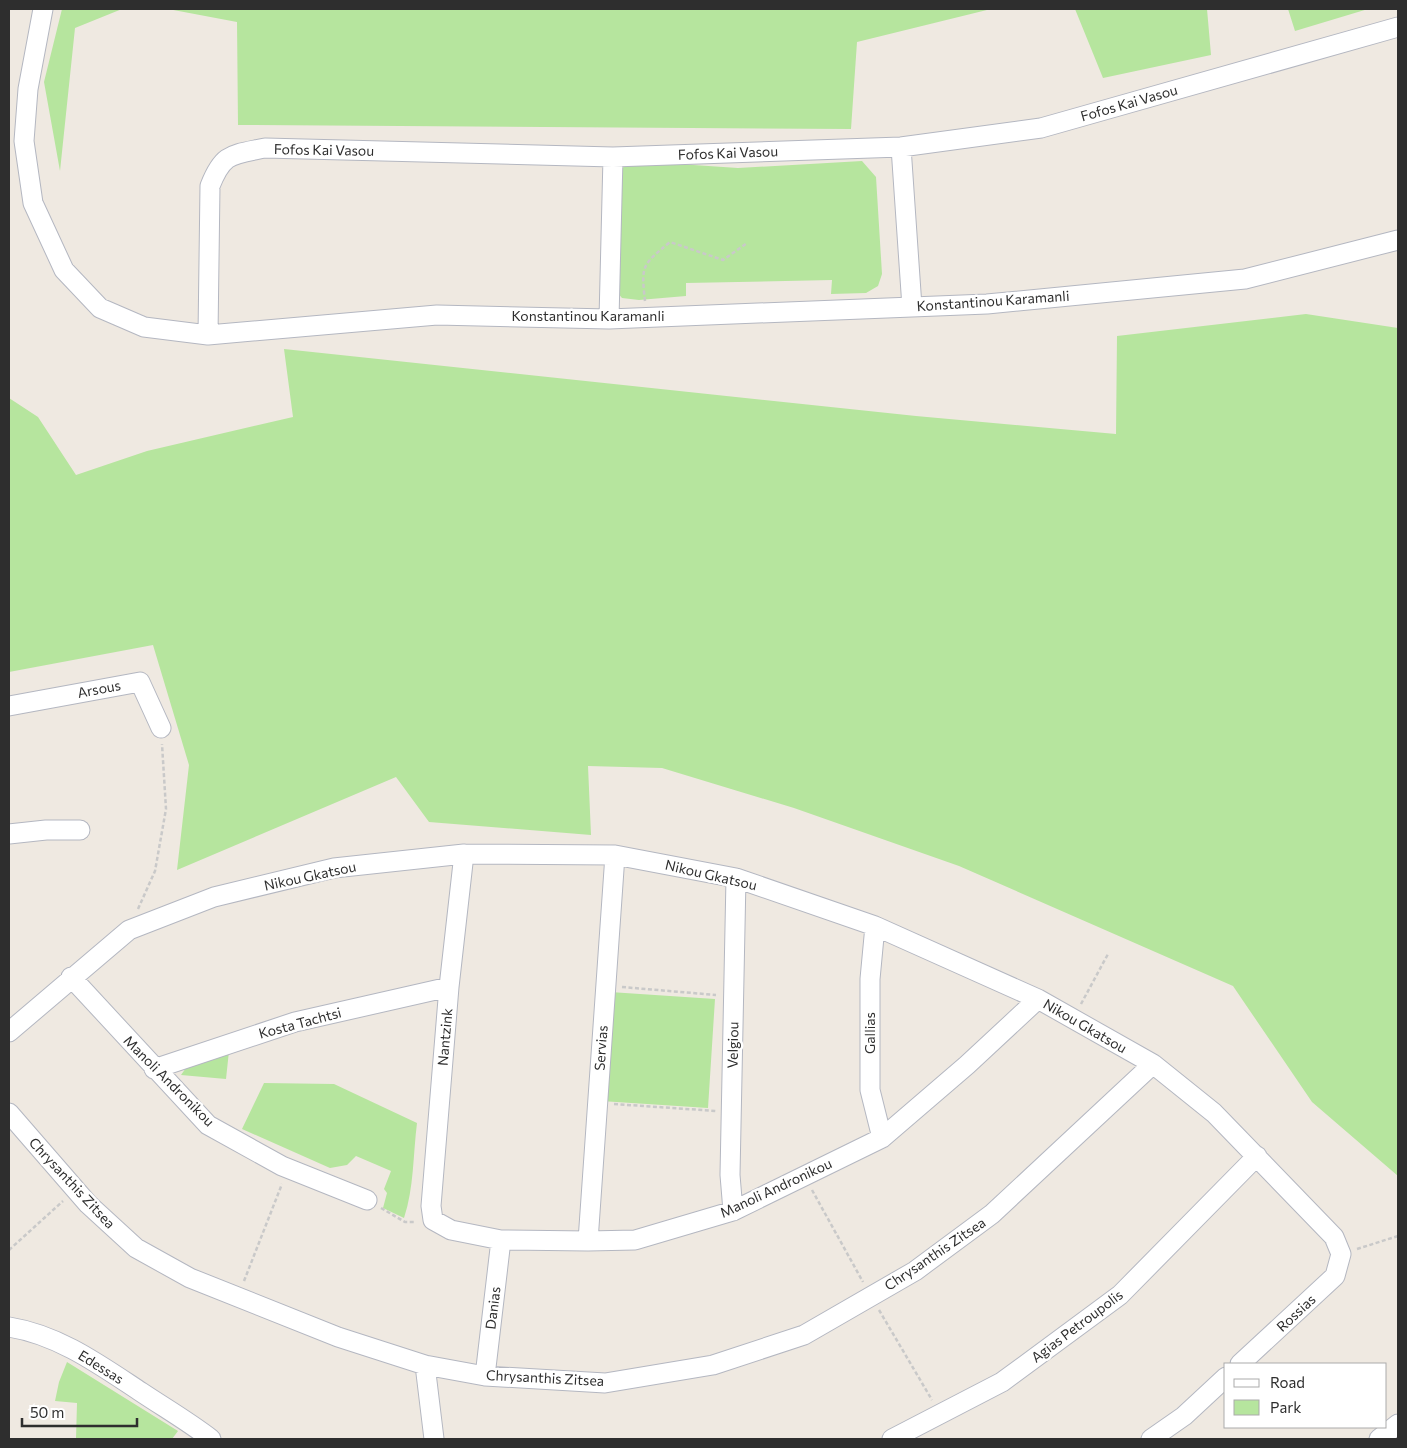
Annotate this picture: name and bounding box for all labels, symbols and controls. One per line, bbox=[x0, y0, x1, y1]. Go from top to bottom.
street label: Fofos Kai Vasou bbox=[1078, 81, 1179, 124]
street label: Fofos Kai Vasou bbox=[274, 140, 374, 159]
street label: Fofos Kai Vasou bbox=[678, 142, 778, 163]
street label: Konstantinou Karamanli bbox=[916, 287, 1070, 314]
street label: Konstantinou Karamanli bbox=[511, 307, 665, 324]
street label: Arsous bbox=[76, 676, 122, 701]
street label: Nikou Gkatsou bbox=[664, 856, 759, 893]
street label: Nikou Gkatsou bbox=[262, 857, 358, 894]
street label: Nikou Gkatsou bbox=[1040, 995, 1130, 1056]
street label: Kosta Tachtsi bbox=[257, 1003, 343, 1042]
street label: Nantzink bbox=[434, 1007, 456, 1066]
street label: Gallias bbox=[861, 1012, 878, 1054]
street label: Velgiou bbox=[724, 1021, 741, 1069]
street label: Servias bbox=[590, 1025, 611, 1071]
street label: Manoli Andronikou bbox=[120, 1032, 218, 1130]
street label: Chrysanthis Zitsea bbox=[26, 1134, 119, 1232]
street label: Manoli Andronikou bbox=[717, 1154, 834, 1221]
street label: Chrysanthis Zitsea bbox=[881, 1213, 989, 1294]
street label: Danias bbox=[481, 1286, 504, 1330]
street label: Agias Petroupolis bbox=[1028, 1286, 1126, 1366]
street label: Rossias bbox=[1273, 1290, 1319, 1335]
street label: Edessas bbox=[75, 1346, 127, 1387]
legend bbox=[1224, 1363, 1387, 1428]
street label: Chrysanthis Zitsea bbox=[485, 1366, 605, 1389]
text: Road bbox=[1270, 1373, 1305, 1391]
scale bar bbox=[22, 1396, 138, 1428]
text: Park bbox=[1270, 1398, 1301, 1416]
text: 50 m bbox=[30, 1403, 64, 1421]

